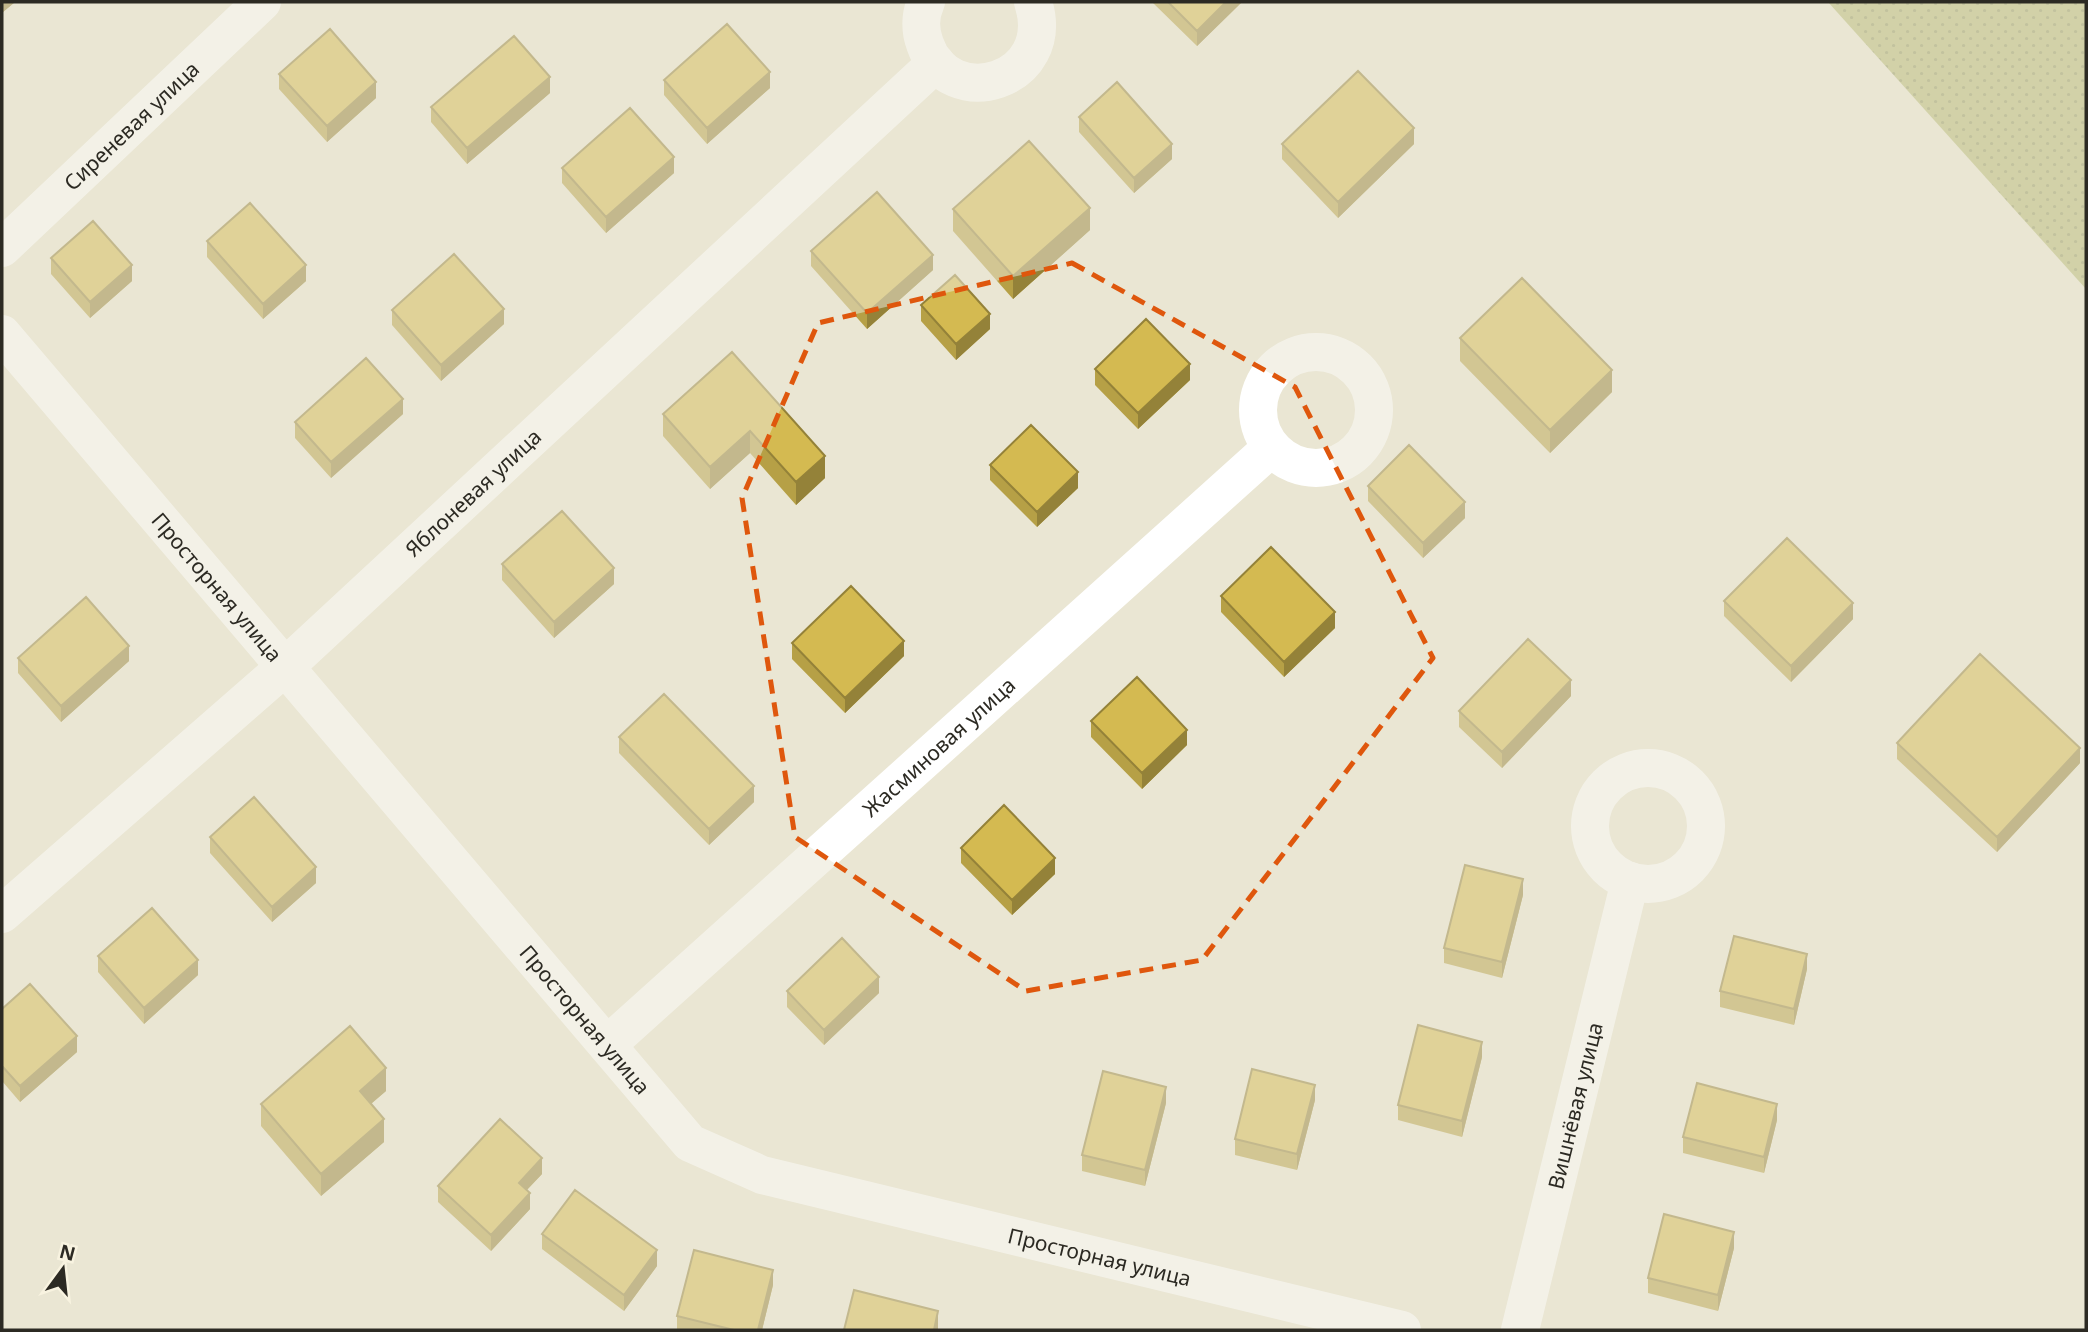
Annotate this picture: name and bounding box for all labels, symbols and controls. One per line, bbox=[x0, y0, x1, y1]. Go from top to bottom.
street label: Сиреневая улица bbox=[58, 55, 205, 196]
street label: Яблоневая улица bbox=[399, 423, 547, 563]
street label: Просторная улица bbox=[146, 506, 289, 667]
street label: Жасминовая улица bbox=[856, 671, 1021, 823]
street label: Просторная улица bbox=[514, 939, 656, 1100]
street label: Вишнёвая улица bbox=[1541, 1019, 1609, 1192]
street label: Просторная улица bbox=[1005, 1221, 1194, 1292]
north arrow bbox=[28, 1234, 98, 1304]
text: N bbox=[57, 1238, 78, 1267]

